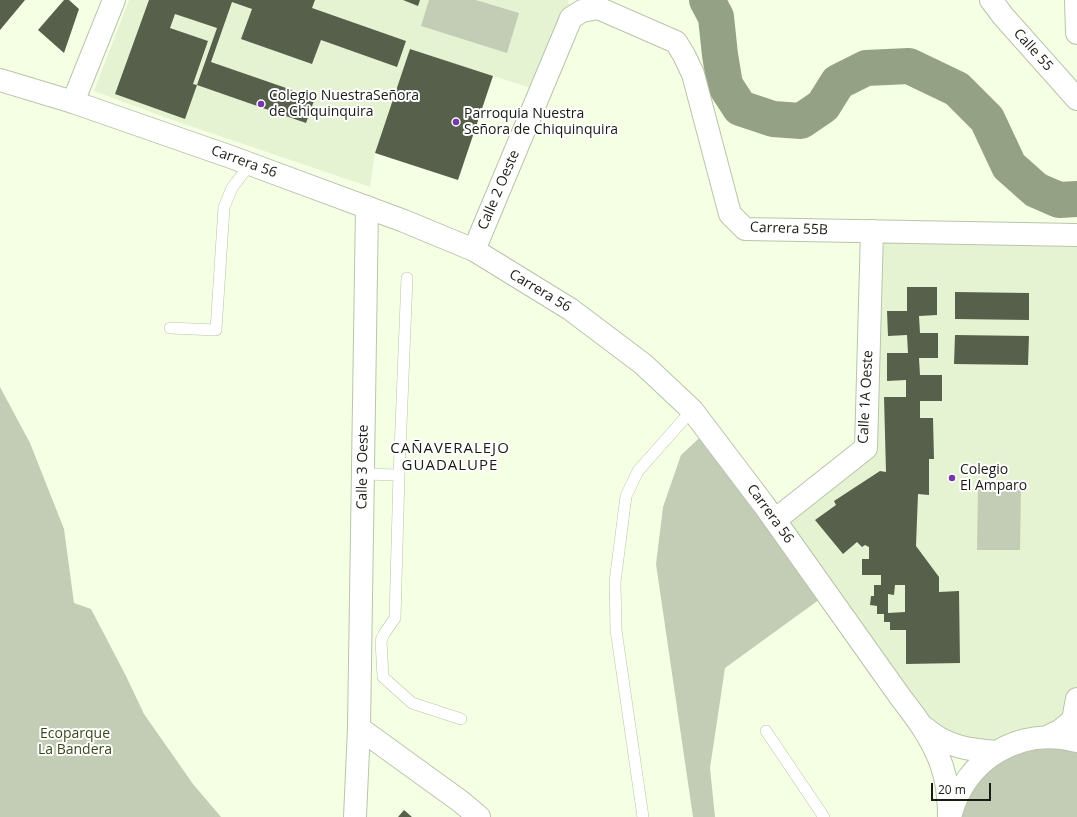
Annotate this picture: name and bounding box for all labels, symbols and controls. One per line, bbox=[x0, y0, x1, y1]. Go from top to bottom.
street label: Calle 55 bbox=[1010, 25, 1056, 75]
place label: Colegio NuestraSeñora de Chiquinquira bbox=[269, 88, 419, 120]
marker: Colegio NuestraSeñora de Chiquinquira bbox=[256, 99, 266, 109]
place label: Parroquia Nuestra Señora de Chiquinquira bbox=[464, 106, 618, 138]
marker: Parroquia Nuestra Señora de Chiquinquira bbox=[451, 117, 461, 127]
street label: Carrera 56 bbox=[209, 142, 279, 182]
street label: Calle 2 Oeste bbox=[475, 148, 523, 232]
street label: Carrera 55B bbox=[750, 219, 828, 239]
street label: Carrera 56 bbox=[506, 266, 574, 316]
street label: Calle 1A Oeste bbox=[855, 350, 877, 444]
street label: Calle 3 Oeste bbox=[354, 424, 372, 510]
district label: CAÑAVERALEJO GUADALUPE bbox=[390, 440, 510, 475]
place label: Colegio El Amparo bbox=[960, 462, 1027, 494]
marker: Colegio El Amparo bbox=[947, 473, 957, 483]
street label: Carrera 56 bbox=[743, 481, 797, 547]
park label: Ecoparque La Bandera bbox=[38, 726, 112, 758]
scale bar bbox=[933, 775, 993, 801]
text: 20 m bbox=[938, 781, 966, 798]

